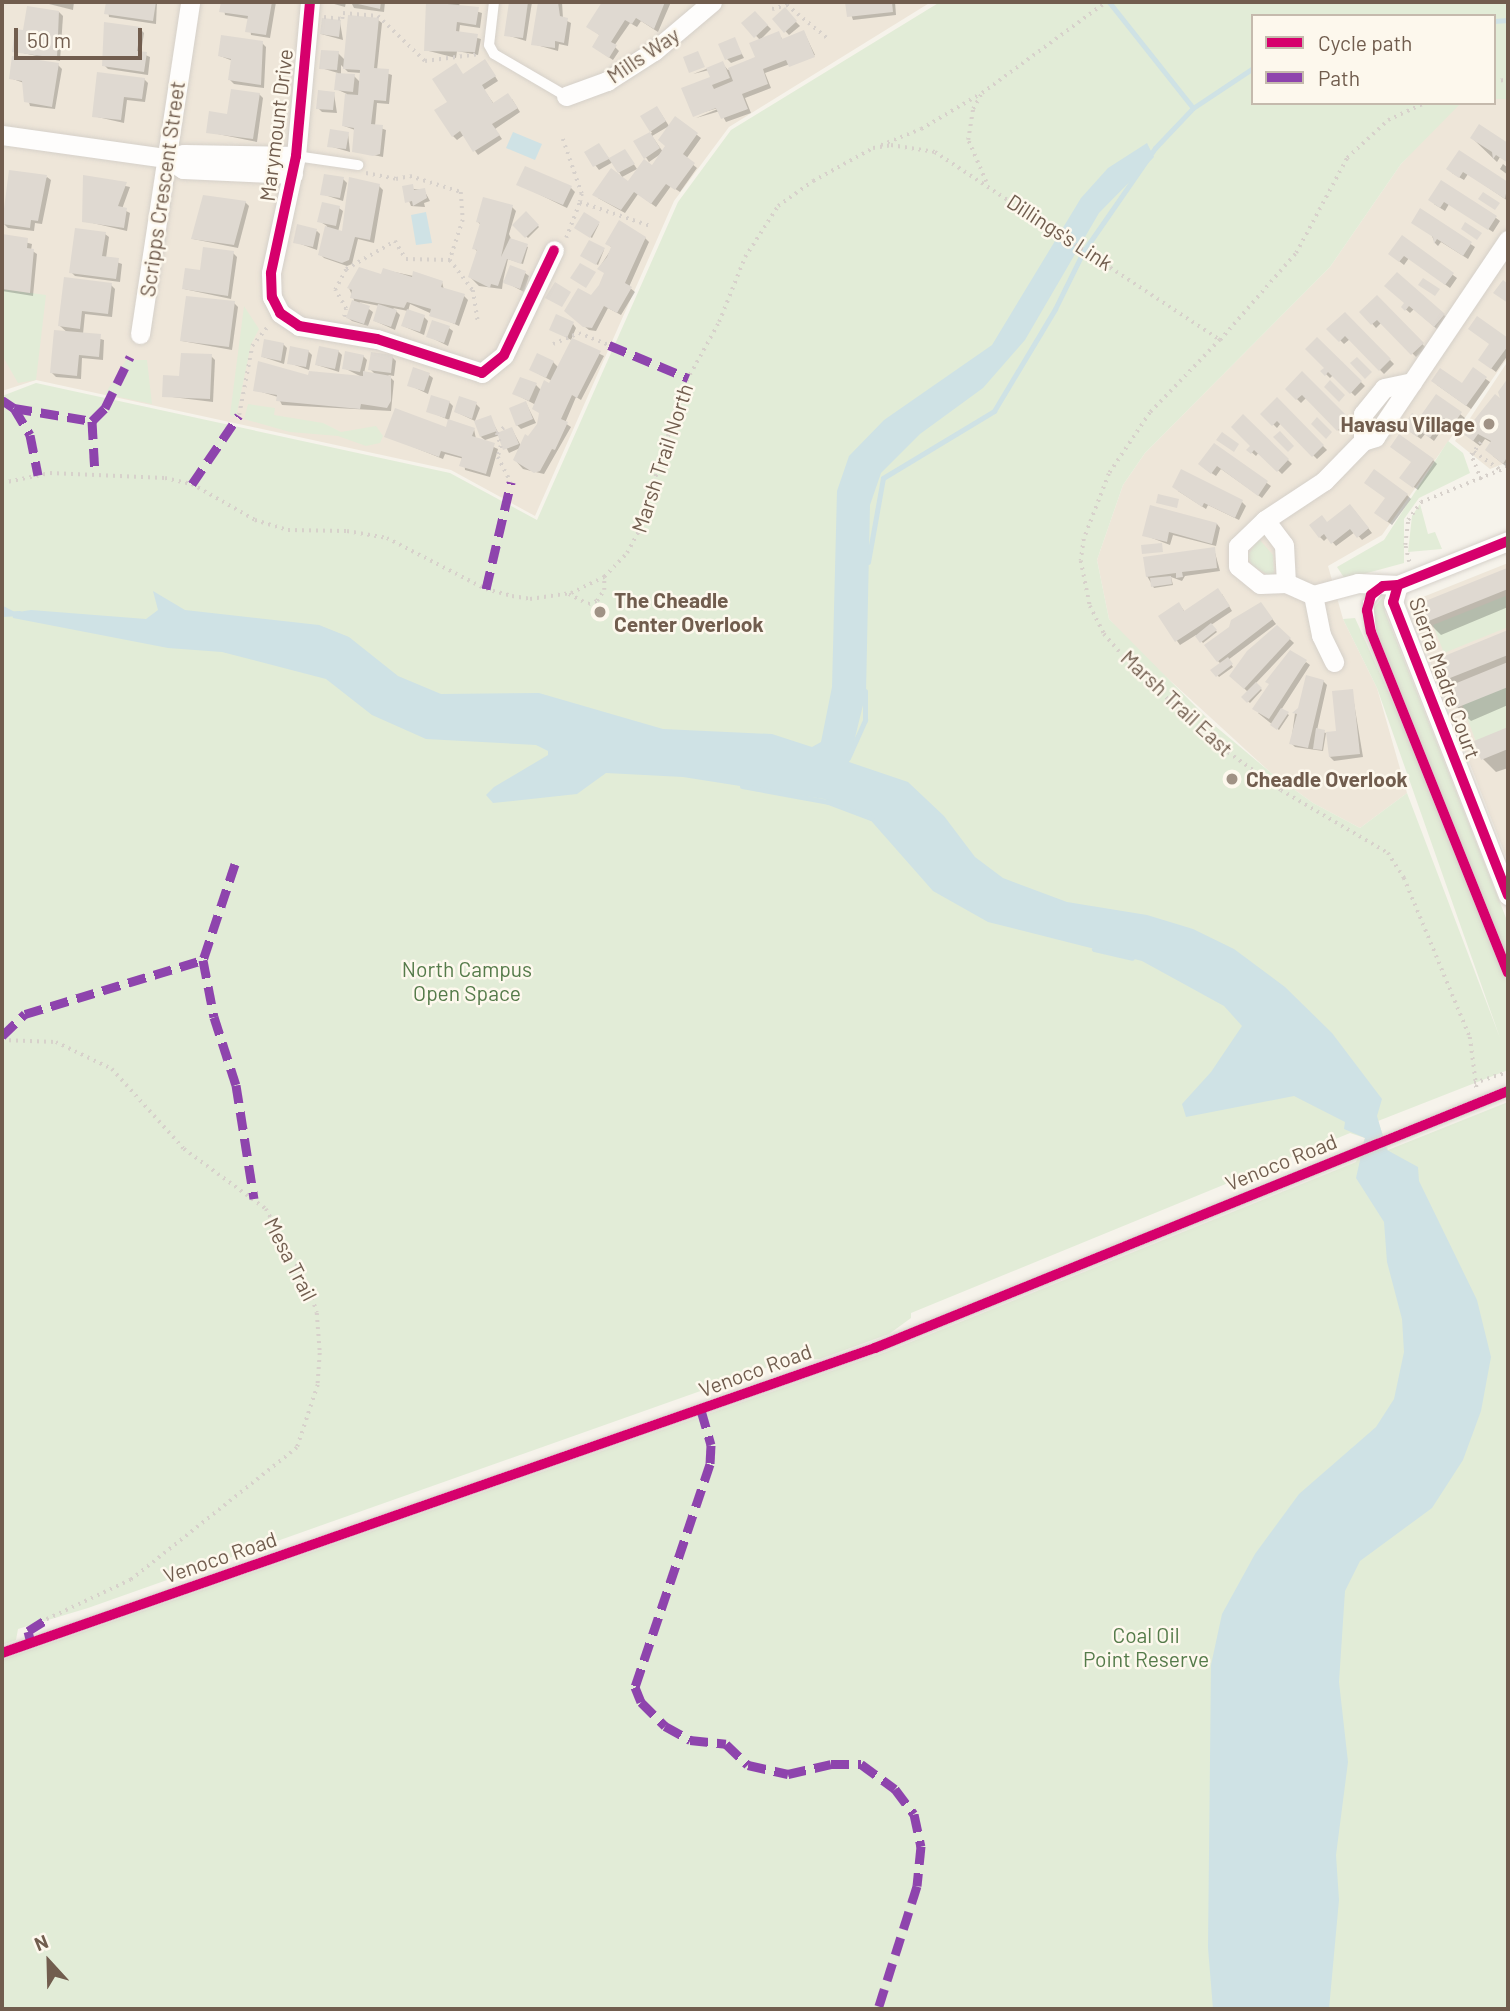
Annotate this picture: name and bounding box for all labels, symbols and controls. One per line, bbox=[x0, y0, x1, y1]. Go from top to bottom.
scale bar bbox=[18, 14, 145, 58]
legend bbox=[1251, 14, 1496, 105]
street label: Mills Way bbox=[602, 22, 684, 88]
text: 50 m bbox=[27, 27, 71, 52]
text: Cycle path bbox=[1318, 30, 1412, 55]
street label: Marymount Drive bbox=[254, 47, 298, 203]
text: Path bbox=[1318, 65, 1360, 90]
street label: Scripps Crescent Street bbox=[134, 80, 190, 298]
street label: Dillings's Link bbox=[1002, 189, 1118, 275]
street label: Marsh Trail North bbox=[626, 380, 698, 536]
place label: Havasu Village bbox=[1340, 411, 1475, 437]
marker: Havasu Village bbox=[1481, 416, 1497, 432]
place label: The Cheadle Center Overlook bbox=[614, 587, 764, 637]
street label: Sierra Madre Court bbox=[1404, 594, 1486, 762]
marker: The Cheadle Center Overlook bbox=[592, 604, 608, 620]
street label: Marsh Trail East bbox=[1116, 645, 1238, 761]
place label: Cheadle Overlook bbox=[1246, 766, 1408, 792]
marker: Cheadle Overlook bbox=[1224, 771, 1240, 787]
park label: North Campus Open Space bbox=[402, 956, 532, 1006]
street label: Venoco Road bbox=[1222, 1128, 1340, 1196]
street label: Mesa Trail bbox=[259, 1213, 323, 1305]
street label: Venoco Road bbox=[695, 1338, 815, 1402]
street label: Venoco Road bbox=[160, 1526, 280, 1588]
park label: Coal Oil Point Reserve bbox=[1083, 1622, 1209, 1672]
north arrow bbox=[14, 1927, 84, 1997]
text: N bbox=[31, 1929, 51, 1955]

